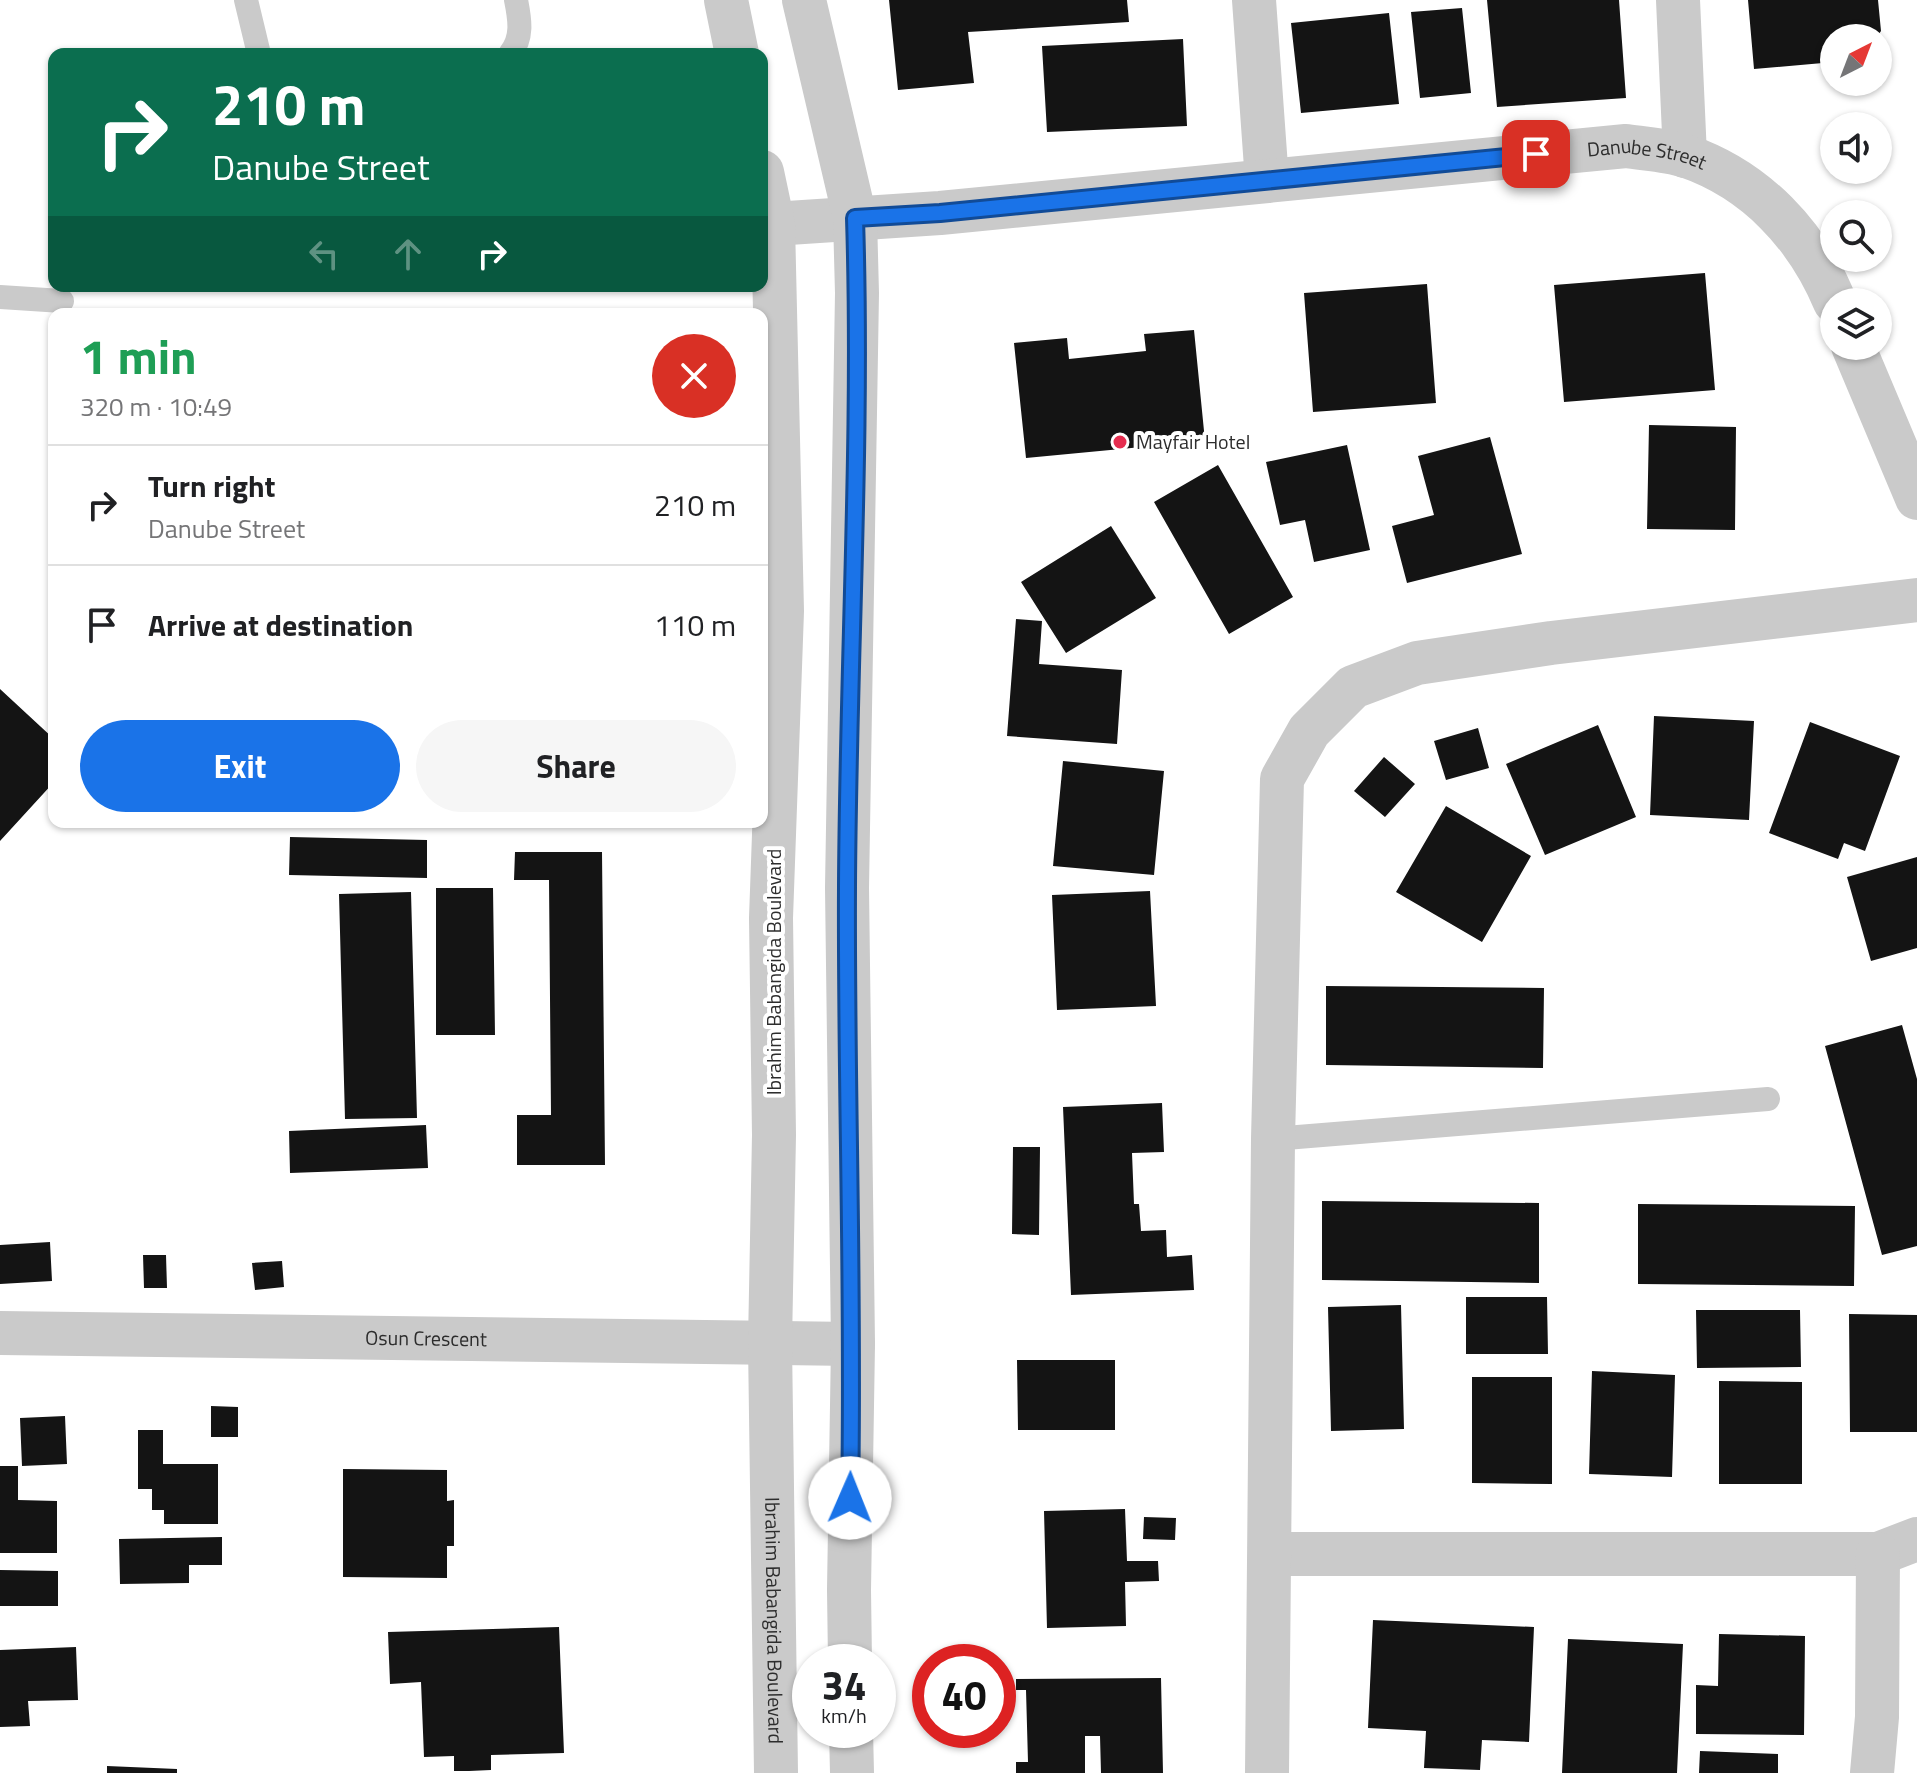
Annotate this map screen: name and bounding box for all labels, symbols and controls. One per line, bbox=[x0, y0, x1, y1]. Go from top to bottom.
north arrow bbox=[1820, 24, 1892, 96]
map controls bbox=[1820, 24, 1892, 360]
text: 210 m bbox=[212, 62, 365, 147]
icon: right bbox=[80, 80, 184, 184]
button: sound bbox=[1820, 112, 1892, 184]
pin bbox=[1502, 120, 1570, 188]
street label: Danube Street bbox=[1586, 130, 1712, 177]
icon: arrive bbox=[1514, 132, 1558, 176]
text: Danube Street bbox=[212, 139, 430, 194]
button: search bbox=[1820, 200, 1892, 272]
icon: left bbox=[302, 232, 346, 276]
icon: ahead bbox=[386, 232, 430, 276]
icon: right bbox=[470, 232, 514, 276]
button: layers bbox=[1820, 288, 1892, 360]
text: 1 min bbox=[80, 320, 197, 393]
button: close bbox=[652, 334, 736, 418]
text: 320 m · 10:49 bbox=[80, 387, 232, 426]
place label: Mayfair Hotel bbox=[1136, 426, 1250, 457]
marker: Mayfair Hotel bbox=[1111, 433, 1129, 451]
text: Turn right bbox=[148, 463, 276, 509]
text: 210 m bbox=[654, 482, 736, 528]
icon: right bbox=[80, 483, 124, 527]
text: Danube Street bbox=[148, 509, 305, 548]
text: Arrive at destination bbox=[148, 602, 413, 648]
text: 110 m bbox=[654, 602, 736, 648]
icon: arrive bbox=[80, 603, 124, 647]
button: Exit bbox=[80, 720, 400, 812]
button: Share bbox=[416, 720, 736, 812]
street label: Ibrahim Babangida Boulevard bbox=[758, 849, 789, 1095]
street label: Osun Crescent bbox=[365, 1322, 487, 1354]
position arrow bbox=[808, 1456, 892, 1540]
street label: Ibrahim Babangida Boulevard bbox=[757, 1497, 792, 1744]
speed limit sign: 40 bbox=[912, 1644, 1016, 1748]
text: 34 bbox=[822, 1655, 866, 1716]
text: km/h bbox=[821, 1700, 867, 1731]

